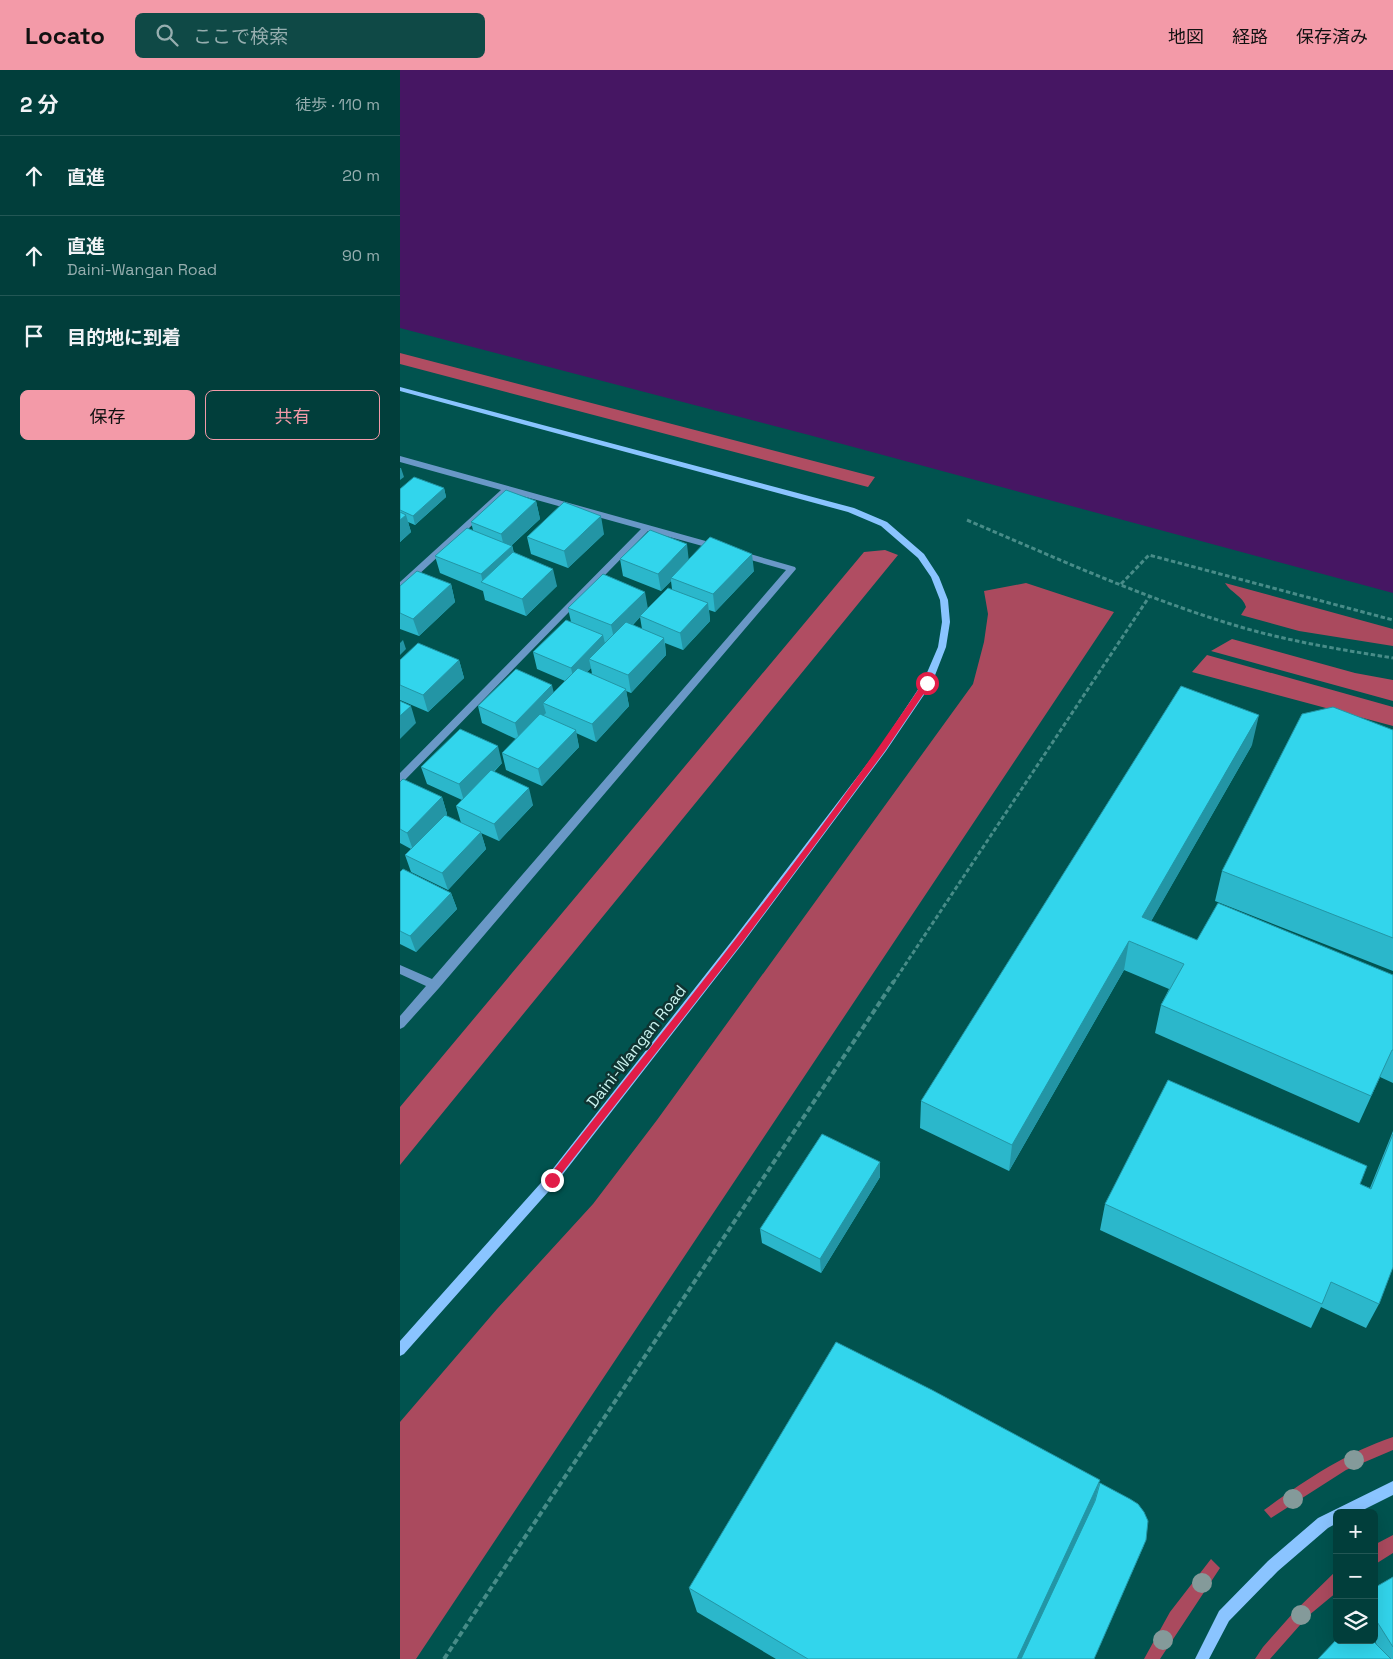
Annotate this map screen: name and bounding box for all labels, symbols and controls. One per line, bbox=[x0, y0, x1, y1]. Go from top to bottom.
search box bbox=[135, 13, 485, 58]
text: Locato bbox=[25, 20, 105, 51]
icon: search bbox=[153, 21, 181, 49]
text: ここで検索 bbox=[193, 24, 288, 49]
text: 地図 bbox=[1168, 25, 1204, 48]
text: 経路 bbox=[1232, 25, 1268, 48]
text: 保存済み bbox=[1296, 25, 1368, 48]
text: 2 分 bbox=[20, 91, 59, 118]
text: 徒歩 · 110 m bbox=[295, 94, 380, 115]
icon: ahead bbox=[20, 162, 48, 190]
text: 直進 bbox=[67, 165, 105, 190]
text: 20 m bbox=[342, 165, 380, 186]
text: 直進 bbox=[67, 234, 105, 259]
icon: ahead bbox=[20, 242, 48, 270]
text: 90 m bbox=[342, 245, 380, 266]
text: Daini-Wangan Road bbox=[67, 259, 217, 280]
icon: arrive bbox=[20, 322, 48, 350]
text: 目的地に到着 bbox=[67, 325, 181, 350]
button: 保存 bbox=[20, 390, 195, 440]
button: 共有 bbox=[205, 390, 380, 440]
route start bbox=[916, 672, 939, 695]
street label: Daini-Wangan Road bbox=[582, 981, 691, 1112]
route end bbox=[541, 1169, 564, 1192]
map controls bbox=[1333, 1509, 1378, 1644]
button: + bbox=[1333, 1509, 1378, 1554]
button: − bbox=[1333, 1554, 1378, 1599]
button: layers bbox=[1333, 1599, 1378, 1644]

